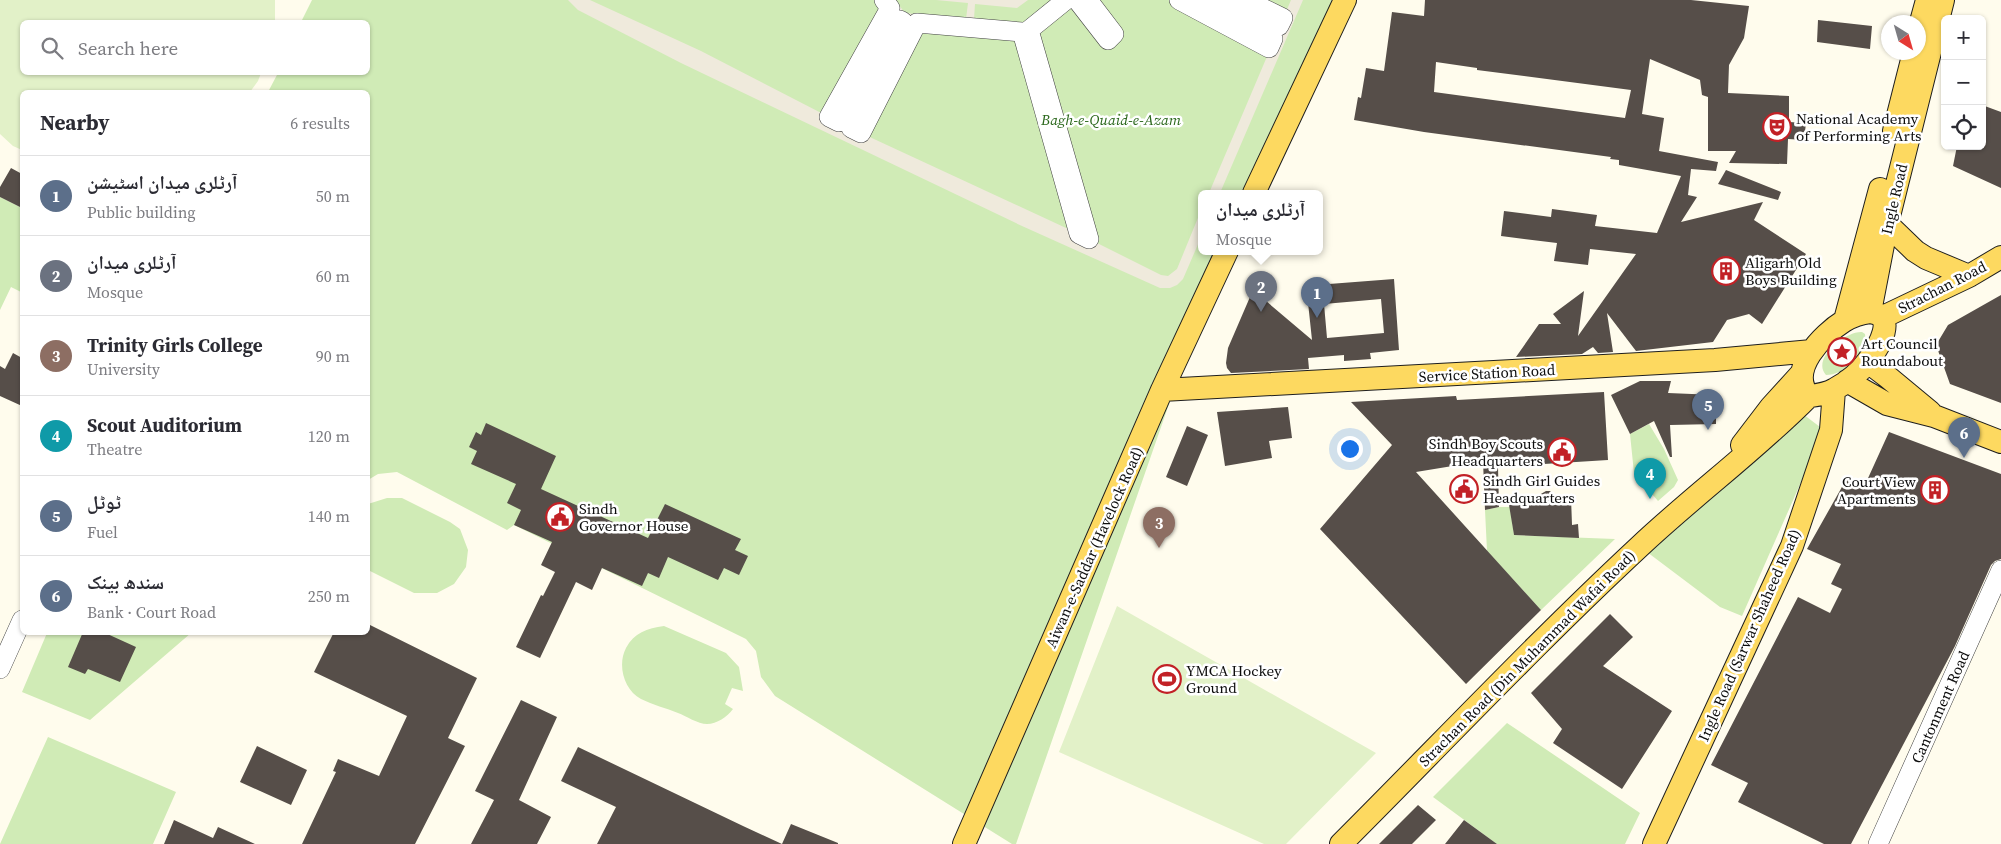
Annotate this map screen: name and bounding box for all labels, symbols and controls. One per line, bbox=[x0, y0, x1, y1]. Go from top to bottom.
north arrow bbox=[1881, 15, 1926, 60]
map controls bbox=[1941, 15, 1986, 150]
button: + bbox=[1941, 15, 1986, 60]
search box bbox=[20, 20, 370, 75]
icon: search bbox=[38, 34, 66, 62]
text: Search here bbox=[78, 35, 178, 61]
button: − bbox=[1941, 60, 1986, 105]
button: locate bbox=[1941, 105, 1986, 150]
text: Nearby bbox=[40, 108, 110, 137]
place label: National Academy of Performing Arts bbox=[1796, 108, 1922, 146]
park label: Bagh-e-Quaid-e-Azam bbox=[1040, 109, 1182, 130]
text: 6 results bbox=[290, 112, 350, 134]
theatre icon: National Academy of Performing Arts bbox=[1762, 112, 1792, 142]
street label: Ingle Road bbox=[1876, 161, 1912, 236]
text: آرٹلری میدان اسٹیشن bbox=[87, 169, 237, 195]
text: 1 bbox=[52, 185, 60, 207]
text: 50 m bbox=[316, 185, 350, 207]
popup bbox=[1198, 190, 1323, 255]
text: آرٹلری میدان bbox=[1216, 196, 1305, 222]
text: Public building bbox=[87, 201, 196, 223]
text: Mosque bbox=[1216, 228, 1272, 250]
text: آرٹلری میدان bbox=[87, 249, 176, 275]
place label: Aligarh Old Boys Building bbox=[1745, 252, 1837, 290]
building icon: Aligarh Old Boys Building bbox=[1711, 256, 1741, 286]
street label: Strachan Road bbox=[1894, 256, 1990, 318]
text: 2 bbox=[52, 265, 60, 287]
text: 60 m bbox=[316, 265, 350, 287]
pin: 2 bbox=[1245, 271, 1277, 312]
pin: 1 bbox=[1301, 277, 1333, 318]
text: Mosque bbox=[87, 281, 143, 303]
text: Trinity Girls College bbox=[87, 332, 263, 358]
place label: Art Council Roundabout bbox=[1861, 333, 1943, 371]
place icon: Art Council Roundabout bbox=[1827, 337, 1857, 367]
text: 3 bbox=[52, 345, 60, 367]
text: 90 m bbox=[316, 345, 350, 367]
text: University bbox=[87, 358, 160, 380]
street label: Service Station Road bbox=[1418, 359, 1556, 387]
pin: 5 bbox=[1692, 389, 1724, 430]
text: Scout Auditorium bbox=[87, 412, 242, 438]
pin: 6 bbox=[1948, 417, 1980, 458]
text: 4 bbox=[52, 425, 60, 447]
text: 120 m bbox=[308, 425, 350, 447]
place label: Sindh Boy Scouts Headquarters bbox=[1429, 433, 1543, 471]
your location bbox=[1337, 436, 1363, 462]
public building icon: Sindh Boy Scouts Headquarters bbox=[1547, 437, 1577, 467]
text: Theatre bbox=[87, 438, 142, 460]
street label: Aiwan-e-Saddar (Havelock Road) bbox=[1040, 443, 1148, 651]
pin: 4 bbox=[1634, 458, 1666, 499]
place label: Sindh Girl Guides Headquarters bbox=[1483, 470, 1600, 508]
place label: Court View Apartments bbox=[1837, 471, 1917, 509]
public building icon: Sindh Girl Guides Headquarters bbox=[1449, 474, 1479, 504]
building icon: Court View Apartments bbox=[1920, 475, 1950, 505]
text: ٹوٹل bbox=[87, 489, 121, 515]
place label: Sindh Governor House bbox=[579, 498, 689, 536]
public building icon: Sindh Governor House bbox=[545, 502, 575, 532]
text: 5 bbox=[52, 505, 60, 527]
text: 140 m bbox=[308, 505, 350, 527]
pin: 3 bbox=[1143, 507, 1175, 548]
text: Fuel bbox=[87, 521, 118, 543]
street label: Ingle Road (Sarwar Shaheed Road) bbox=[1693, 526, 1805, 744]
street label: Strachan Road (Din Muhammad Wafai Road) bbox=[1414, 545, 1640, 771]
text: سندھ بینک bbox=[87, 569, 164, 595]
text: 6 bbox=[52, 585, 60, 607]
text: 250 m bbox=[308, 585, 350, 607]
text: Bank · Court Road bbox=[87, 601, 216, 623]
street label: Cantonment Road bbox=[1906, 647, 1974, 766]
place label: YMCA Hockey Ground bbox=[1186, 660, 1282, 698]
sports icon: YMCA Hockey Ground bbox=[1152, 664, 1182, 694]

